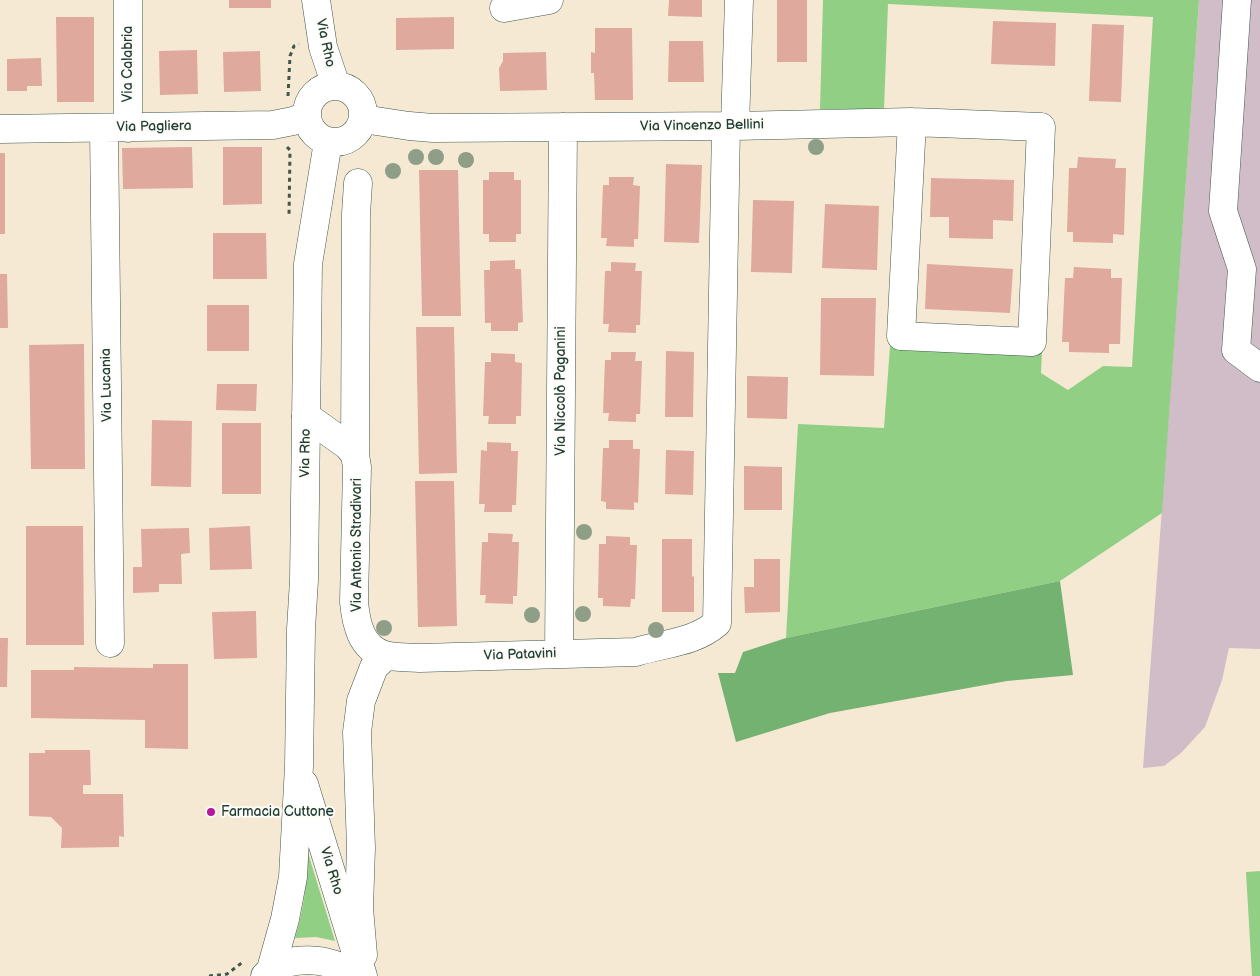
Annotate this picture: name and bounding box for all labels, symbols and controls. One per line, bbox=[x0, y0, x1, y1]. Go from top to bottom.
street label: Via Rho bbox=[312, 17, 338, 69]
street label: Via Calabria bbox=[120, 26, 136, 102]
street label: Via Vincenzo Bellini bbox=[640, 117, 764, 135]
street label: Via Pagliera bbox=[116, 118, 192, 136]
street label: Via Niccolò Paganini bbox=[553, 326, 569, 456]
street label: Via Lucania bbox=[98, 348, 116, 422]
street label: Via Rho bbox=[297, 428, 315, 478]
street label: Via Antonio Stradivari bbox=[349, 478, 365, 612]
street label: Via Patavini bbox=[483, 645, 557, 665]
place label: Farmacia Cuttone bbox=[221, 804, 334, 820]
marker: Farmacia Cuttone bbox=[205, 806, 217, 818]
street label: Via Rho bbox=[316, 845, 346, 897]

